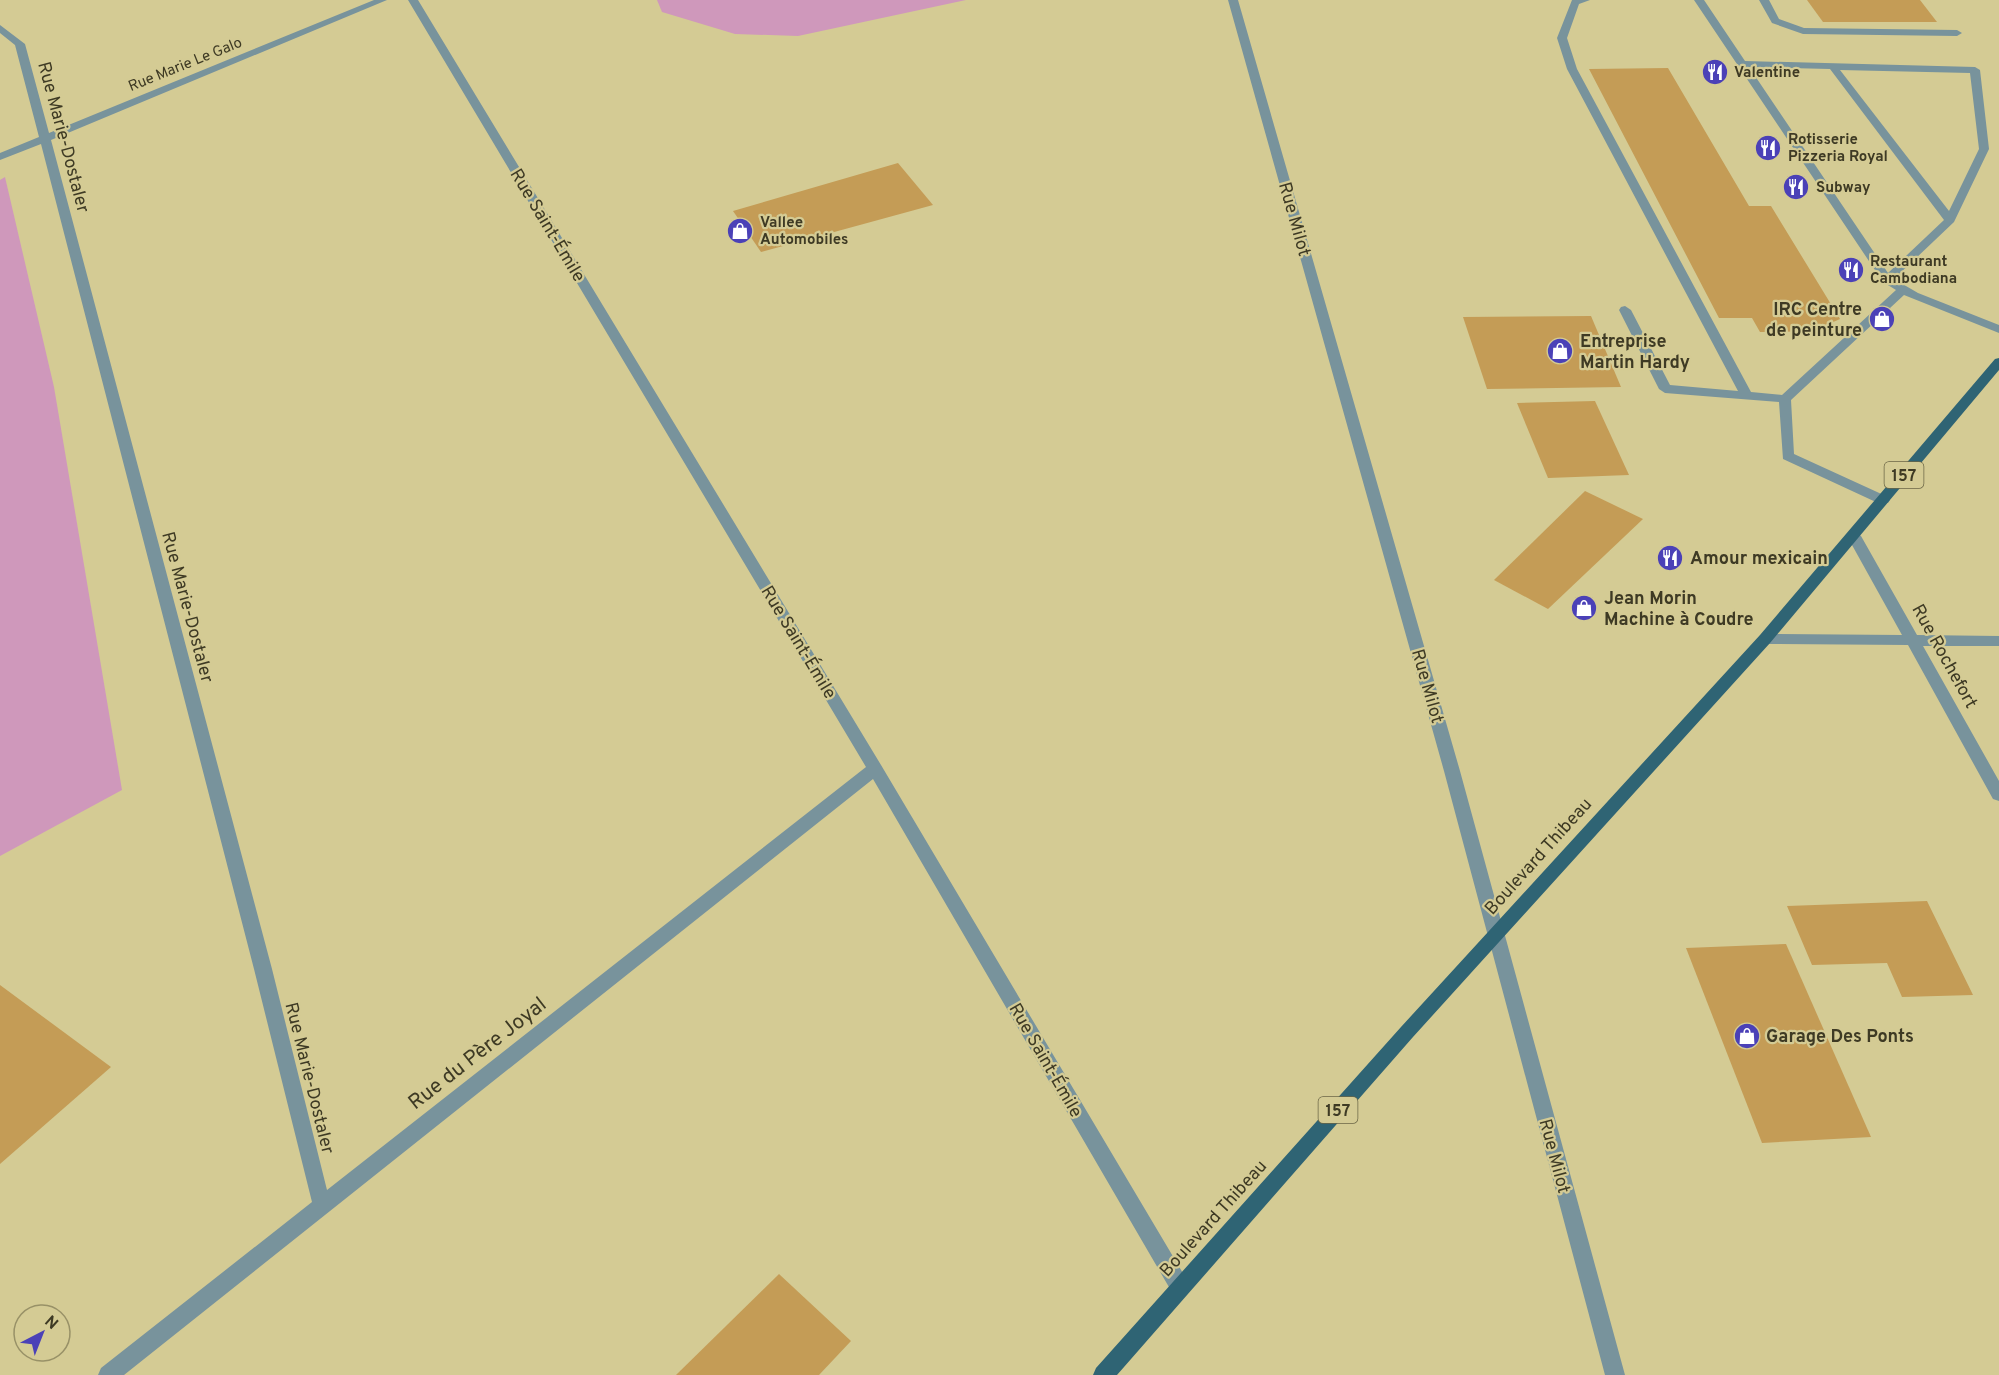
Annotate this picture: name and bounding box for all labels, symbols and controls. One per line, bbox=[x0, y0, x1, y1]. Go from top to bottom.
street label: Rue Marie Le Galo bbox=[126, 34, 245, 97]
restaurant icon: Valentine bbox=[1700, 57, 1730, 87]
street label: Rue Marie-Dostaler bbox=[31, 59, 94, 215]
place label: Valentine bbox=[1734, 64, 1800, 83]
place label: Rotisserie Pizzeria Royal bbox=[1788, 131, 1888, 167]
restaurant icon: Rotisserie Pizzeria Royal bbox=[1753, 133, 1783, 163]
street label: Rue Saint-Émile bbox=[504, 164, 591, 287]
restaurant icon: Subway bbox=[1781, 172, 1811, 202]
place label: Subway bbox=[1816, 179, 1871, 198]
street label: Rue Milot bbox=[1272, 180, 1315, 259]
place label: Vallee Automobiles bbox=[760, 214, 848, 250]
shop icon: Vallee Automobiles bbox=[725, 216, 755, 246]
place label: Restaurant Cambodiana bbox=[1870, 253, 1957, 289]
restaurant icon: Restaurant Cambodiana bbox=[1836, 255, 1866, 285]
place label: IRC Centre de peinture bbox=[1766, 299, 1862, 343]
shop icon: IRC Centre de peinture bbox=[1867, 304, 1897, 334]
place label: Entreprise Martin Hardy bbox=[1580, 331, 1690, 375]
shop icon: Entreprise Martin Hardy bbox=[1545, 336, 1575, 366]
road number: 157 bbox=[1884, 462, 1924, 488]
street label: Rue Marie-Dostaler bbox=[155, 529, 218, 685]
restaurant icon: Amour mexicain bbox=[1655, 543, 1685, 573]
place label: Amour mexicain bbox=[1690, 548, 1828, 571]
street label: Rue Saint-Émile bbox=[755, 581, 842, 704]
place label: Jean Morin Machine à Coudre bbox=[1604, 588, 1754, 632]
shop icon: Jean Morin Machine à Coudre bbox=[1569, 593, 1599, 623]
street label: Rue Rochefort bbox=[1906, 600, 1982, 713]
street label: Rue Milot bbox=[1405, 647, 1448, 726]
street label: Boulevard Thibeau bbox=[1480, 794, 1598, 920]
street label: Rue du Père Joyal bbox=[403, 992, 553, 1117]
street label: Rue Saint-Émile bbox=[1003, 998, 1088, 1122]
street label: Rue Marie-Dostaler bbox=[279, 1000, 339, 1157]
shop icon: Garage Des Ponts bbox=[1732, 1021, 1762, 1051]
place label: Garage Des Ponts bbox=[1766, 1026, 1914, 1049]
road number: 157 bbox=[1318, 1097, 1358, 1123]
street label: Rue Milot bbox=[1533, 1117, 1575, 1196]
street label: Boulevard Thibeau bbox=[1155, 1156, 1273, 1282]
north arrow bbox=[12, 1303, 72, 1363]
text: N bbox=[40, 1312, 62, 1335]

